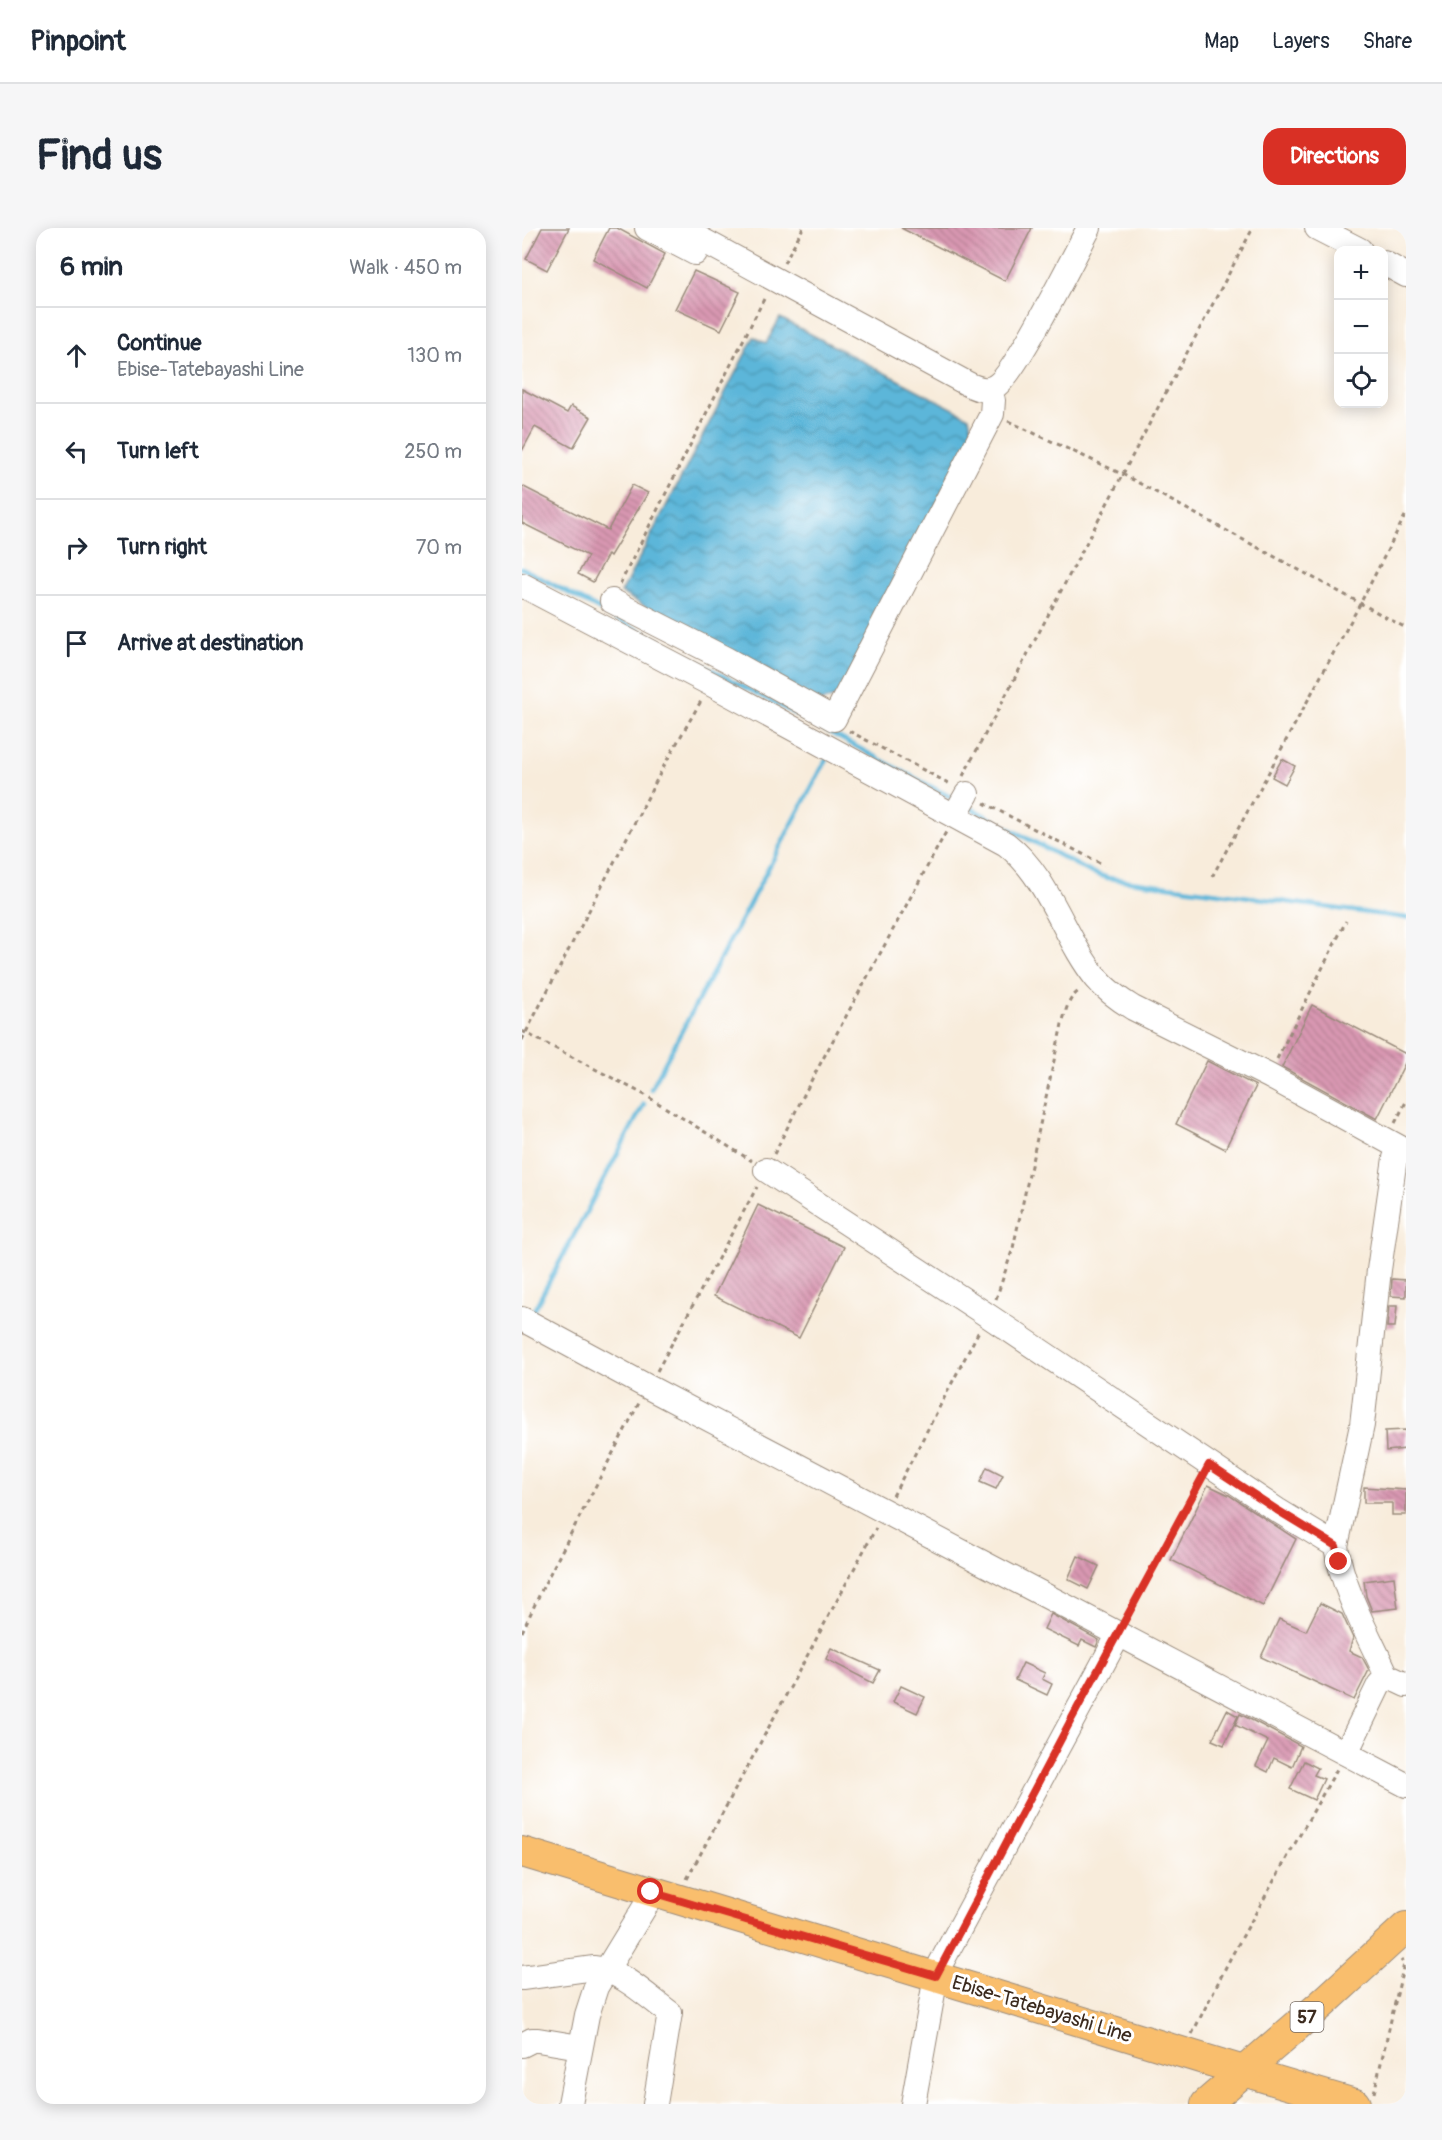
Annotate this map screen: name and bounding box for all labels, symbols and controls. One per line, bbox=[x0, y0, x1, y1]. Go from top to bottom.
text: Pinpoint bbox=[30, 24, 126, 59]
text: Map bbox=[1204, 28, 1239, 55]
text: Layers bbox=[1272, 28, 1330, 55]
text: Share bbox=[1363, 28, 1412, 55]
button: Directions bbox=[1263, 128, 1406, 185]
text: Find us bbox=[36, 130, 162, 182]
map controls bbox=[1334, 246, 1388, 408]
button: + bbox=[1334, 246, 1388, 300]
text: 6 min bbox=[60, 251, 123, 283]
text: Walk · 450 m bbox=[349, 255, 462, 280]
button: − bbox=[1334, 300, 1388, 354]
text: Continue bbox=[117, 329, 201, 357]
icon: ahead bbox=[60, 339, 93, 372]
text: 130 m bbox=[407, 343, 462, 368]
button: locate bbox=[1334, 354, 1388, 408]
text: Ebise-Tatebayashi Line bbox=[117, 357, 304, 382]
icon: left bbox=[60, 435, 93, 468]
text: Turn left bbox=[117, 437, 199, 465]
text: 250 m bbox=[404, 439, 462, 464]
icon: right bbox=[60, 531, 93, 564]
text: Turn right bbox=[117, 533, 207, 561]
text: 70 m bbox=[416, 535, 462, 560]
icon: arrive bbox=[60, 627, 93, 660]
text: Arrive at destination bbox=[117, 629, 303, 657]
route end bbox=[1325, 1548, 1351, 1574]
route start bbox=[637, 1878, 663, 1904]
street label: Ebise-Tatebayashi Line bbox=[949, 1970, 1135, 2048]
road number: 57 bbox=[1290, 2002, 1324, 2032]

